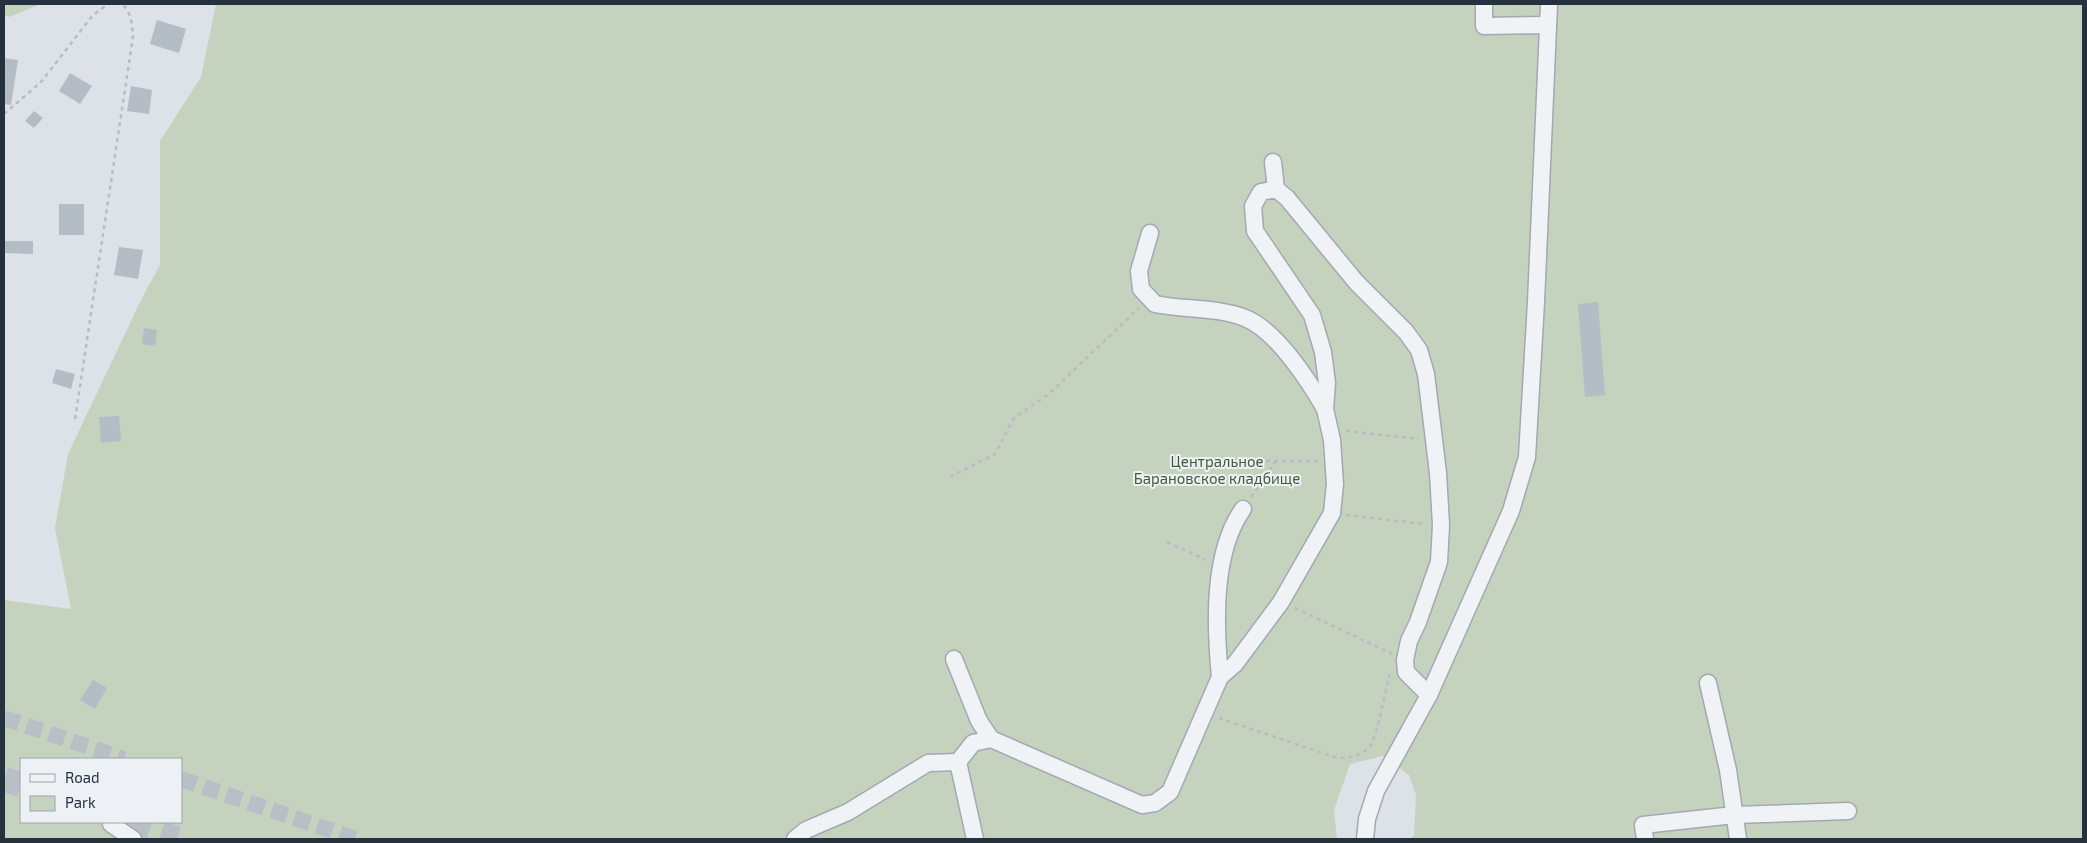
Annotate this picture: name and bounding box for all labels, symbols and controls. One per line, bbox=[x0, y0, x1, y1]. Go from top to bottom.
park label: Центральное Барановское кладбище bbox=[1134, 452, 1300, 487]
legend bbox=[20, 758, 182, 823]
text: Road bbox=[65, 768, 100, 786]
text: Park bbox=[65, 793, 96, 811]

